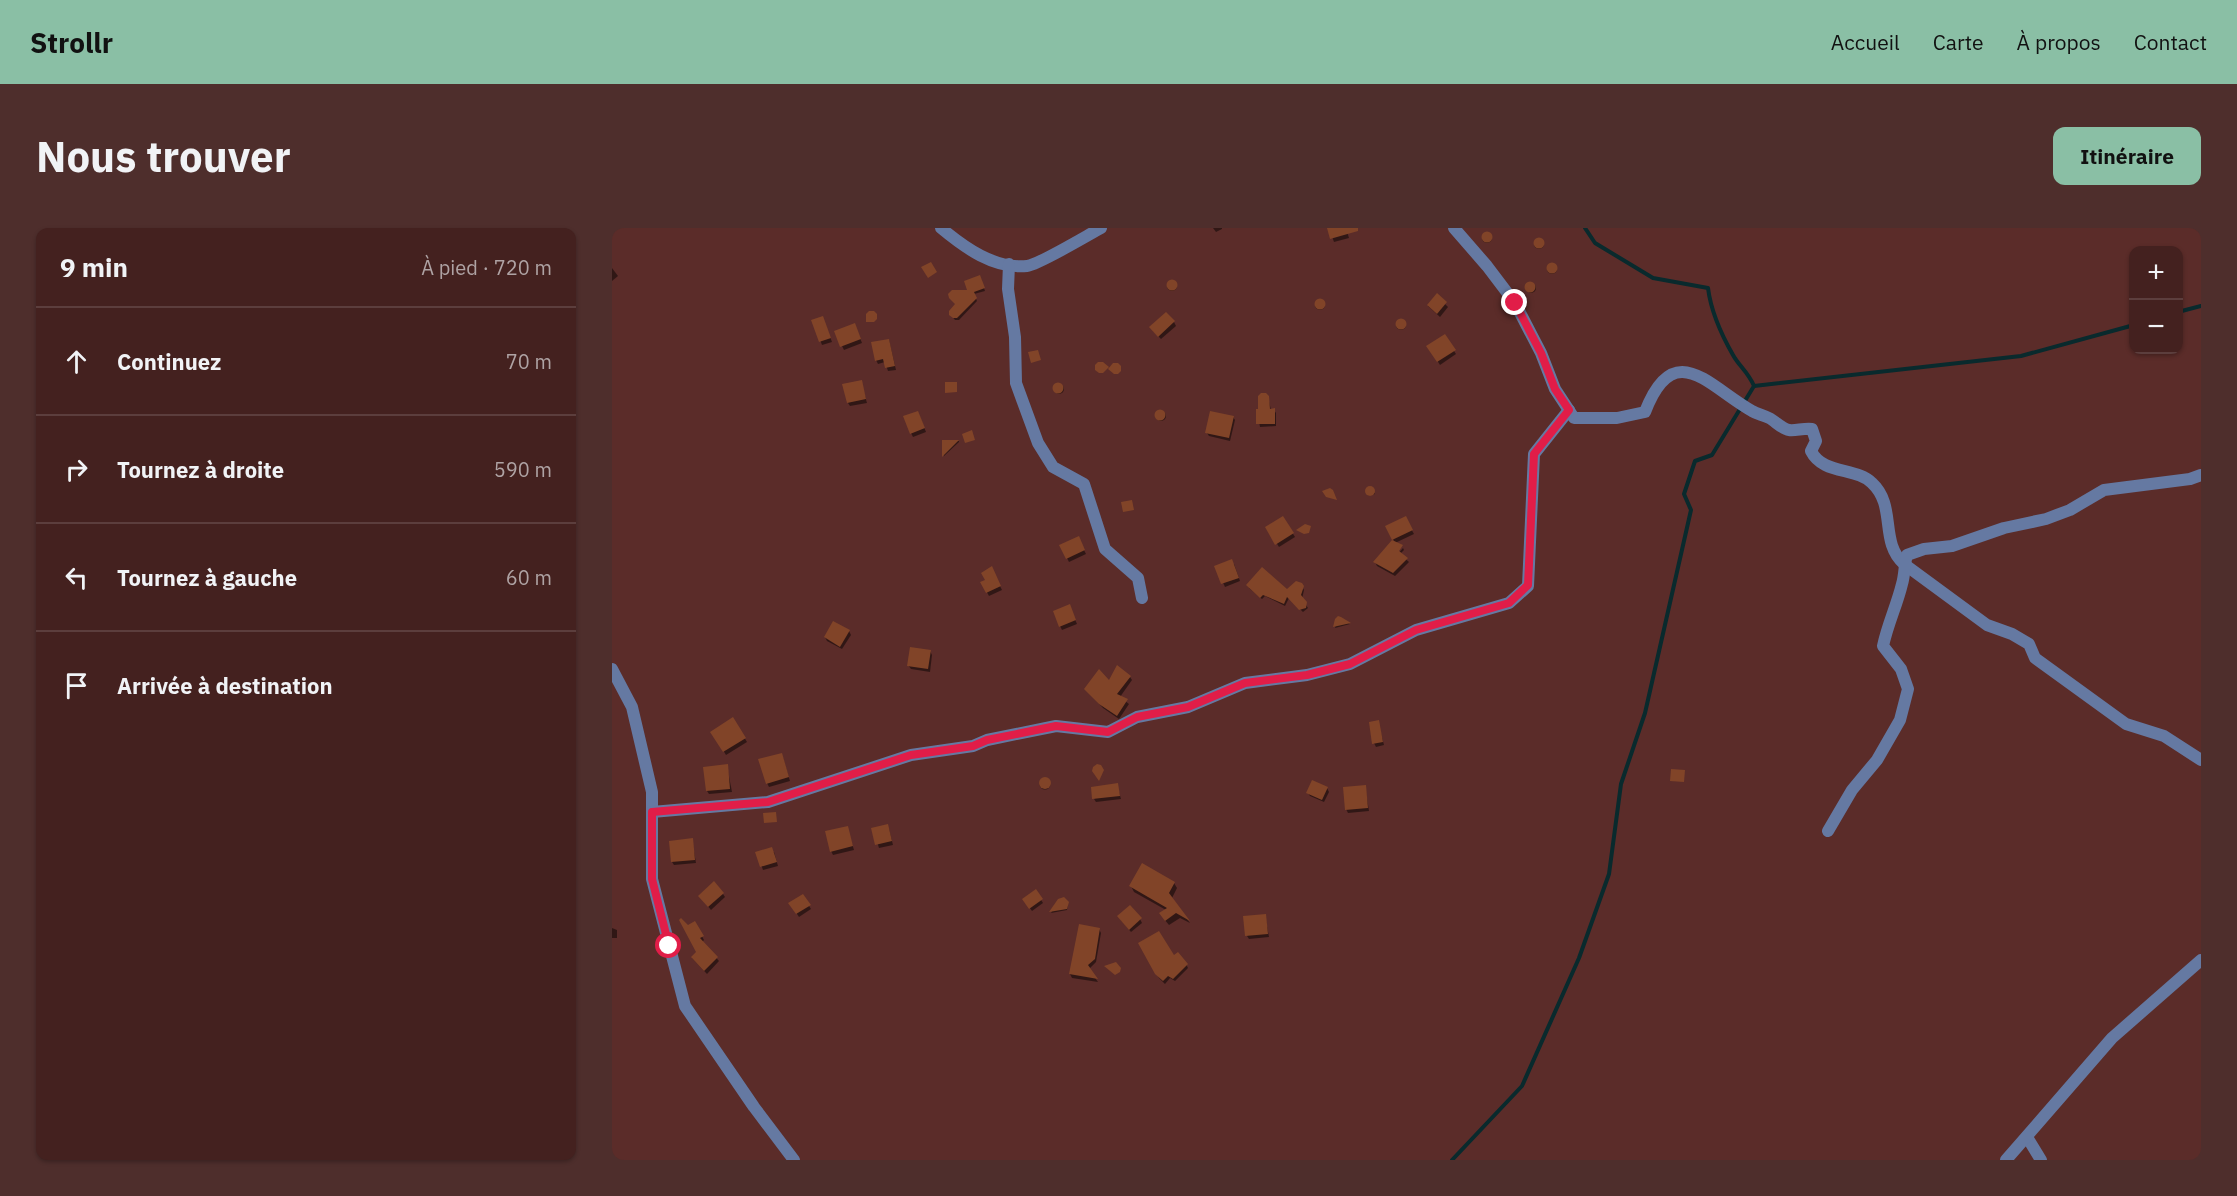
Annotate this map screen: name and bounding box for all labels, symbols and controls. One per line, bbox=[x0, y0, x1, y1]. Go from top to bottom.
text: Strollr bbox=[30, 24, 113, 61]
text: Accueil bbox=[1831, 28, 1900, 56]
text: Carte bbox=[1933, 28, 1984, 56]
text: À propos bbox=[2017, 28, 2101, 56]
text: Contact bbox=[2134, 28, 2207, 56]
button: Itinéraire bbox=[2053, 127, 2201, 185]
text: Nous trouver bbox=[36, 129, 291, 184]
map controls bbox=[2129, 246, 2183, 354]
button: + bbox=[2129, 246, 2183, 300]
text: 9 min bbox=[60, 250, 128, 284]
text: À pied · 720 m bbox=[421, 254, 552, 281]
route end bbox=[1501, 289, 1527, 315]
button: − bbox=[2129, 300, 2183, 354]
icon: ahead bbox=[60, 345, 93, 378]
text: Continuez bbox=[117, 347, 221, 376]
text: 70 m bbox=[506, 348, 552, 375]
icon: right bbox=[60, 453, 93, 486]
text: Tournez à droite bbox=[117, 455, 284, 484]
text: 590 m bbox=[494, 456, 552, 483]
icon: left bbox=[60, 561, 93, 594]
text: Tournez à gauche bbox=[117, 563, 297, 592]
text: 60 m bbox=[506, 564, 552, 591]
icon: arrive bbox=[60, 669, 93, 702]
text: Arrivée à destination bbox=[117, 671, 333, 700]
route start bbox=[655, 932, 681, 958]

